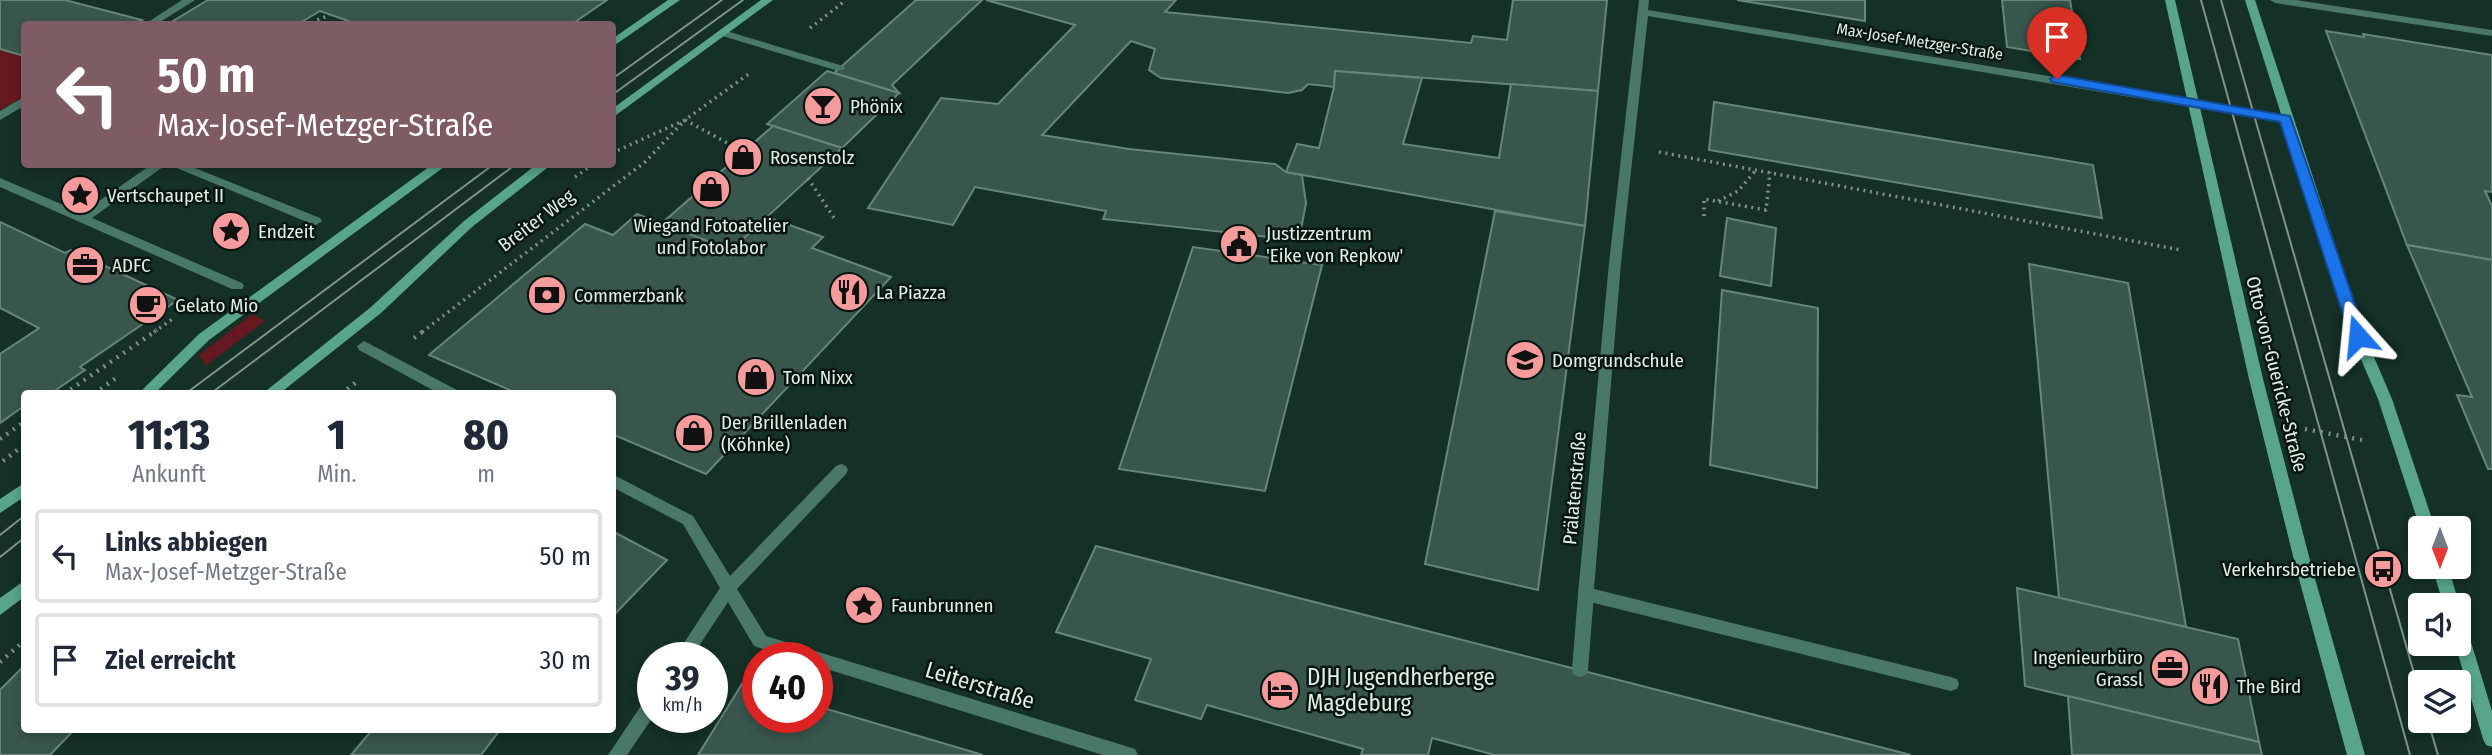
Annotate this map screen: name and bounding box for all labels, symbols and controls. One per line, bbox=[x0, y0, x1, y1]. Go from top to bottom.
pin bbox=[2027, 7, 2087, 79]
icon: arrive bbox=[2038, 18, 2076, 56]
street label: Max-Josef-Metzger-Straße bbox=[1835, 19, 2005, 64]
text: 50 m bbox=[157, 46, 255, 105]
icon: left bbox=[42, 49, 133, 140]
bar icon: Phönix bbox=[802, 85, 844, 127]
place label: Phönix bbox=[850, 95, 903, 118]
text: Max-Josef-Metzger-Straße bbox=[157, 106, 493, 144]
shop icon: Rosenstolz bbox=[722, 136, 764, 178]
place label: Rosenstolz bbox=[770, 146, 855, 169]
shop icon: Wiegand Fotoatelier und Fotolabor bbox=[690, 168, 732, 210]
place icon: Vertschaupet II bbox=[59, 174, 101, 216]
place label: Vertschaupet II bbox=[107, 184, 224, 207]
street label: Breiter Weg bbox=[494, 184, 579, 256]
place icon: Endzeit bbox=[210, 210, 252, 252]
place label: Wiegand Fotoatelier und Fotolabor bbox=[634, 214, 789, 259]
place label: Endzeit bbox=[258, 220, 315, 243]
place label: Justizzentrum 'Eike von Repkow' bbox=[1266, 222, 1403, 267]
public building icon: Justizzentrum 'Eike von Repkow' bbox=[1218, 223, 1260, 265]
office icon: ADFC bbox=[64, 244, 106, 286]
place label: ADFC bbox=[112, 254, 151, 277]
restaurant icon: La Piazza bbox=[828, 271, 870, 313]
bank icon: Commerzbank bbox=[526, 274, 568, 316]
street label: Otto-von-Guericke-Straße bbox=[2241, 274, 2312, 474]
place label: La Piazza bbox=[876, 281, 946, 304]
cafe icon: Gelato Mio bbox=[127, 284, 169, 326]
place label: Commerzbank bbox=[574, 284, 684, 307]
place label: Gelato Mio bbox=[175, 294, 258, 317]
position arrow bbox=[2321, 299, 2395, 373]
school or university icon: Domgrundschule bbox=[1504, 339, 1546, 381]
place label: Domgrundschule bbox=[1552, 349, 1684, 372]
shop icon: Tom Nixx bbox=[735, 356, 777, 398]
place label: Tom Nixx bbox=[783, 366, 853, 389]
text: 11:13 bbox=[128, 410, 210, 460]
text: 1 bbox=[328, 410, 346, 460]
text: 80 bbox=[463, 410, 509, 460]
place label: Der Brillenladen (Köhnke) bbox=[721, 411, 847, 456]
shop icon: Der Brillenladen (Köhnke) bbox=[673, 412, 715, 454]
street label: Prälatenstraße bbox=[1558, 430, 1591, 546]
text: Ankunft bbox=[132, 460, 206, 488]
text: Min. bbox=[317, 460, 356, 488]
text: m bbox=[477, 460, 495, 488]
north arrow bbox=[2408, 516, 2471, 579]
map controls bbox=[2408, 516, 2471, 733]
text: Links abbiegen bbox=[105, 527, 268, 558]
icon: left bbox=[46, 537, 84, 575]
text: 50 m bbox=[539, 541, 591, 572]
bus stop icon: Verkehrsbetriebe bbox=[2362, 548, 2404, 590]
text: Max-Josef-Metzger-Straße bbox=[105, 558, 347, 586]
place label: Verkehrsbetriebe bbox=[2222, 558, 2356, 581]
place icon: Faunbrunnen bbox=[843, 584, 885, 626]
button: sound bbox=[2408, 593, 2471, 656]
place label: Faunbrunnen bbox=[891, 594, 994, 617]
icon: arrive bbox=[46, 641, 84, 679]
speed limit sign: 40 bbox=[742, 642, 833, 733]
text: Ziel erreicht bbox=[105, 645, 236, 676]
text: 30 m bbox=[540, 645, 591, 676]
place label: Ingenieurbüro Grassl bbox=[2033, 646, 2143, 691]
office icon: Ingenieurbüro Grassl bbox=[2149, 647, 2191, 689]
street label: Leiterstraße bbox=[922, 655, 1038, 715]
text: 39 bbox=[665, 657, 700, 699]
place label: DJH Jugendherberge Magdeburg bbox=[1307, 663, 1495, 717]
restaurant icon: The Bird bbox=[2189, 665, 2231, 707]
hotel icon: DJH Jugendherberge Magdeburg bbox=[1259, 669, 1301, 711]
button: layers bbox=[2408, 670, 2471, 733]
place label: The Bird bbox=[2237, 675, 2301, 698]
text: km/h bbox=[662, 694, 703, 716]

